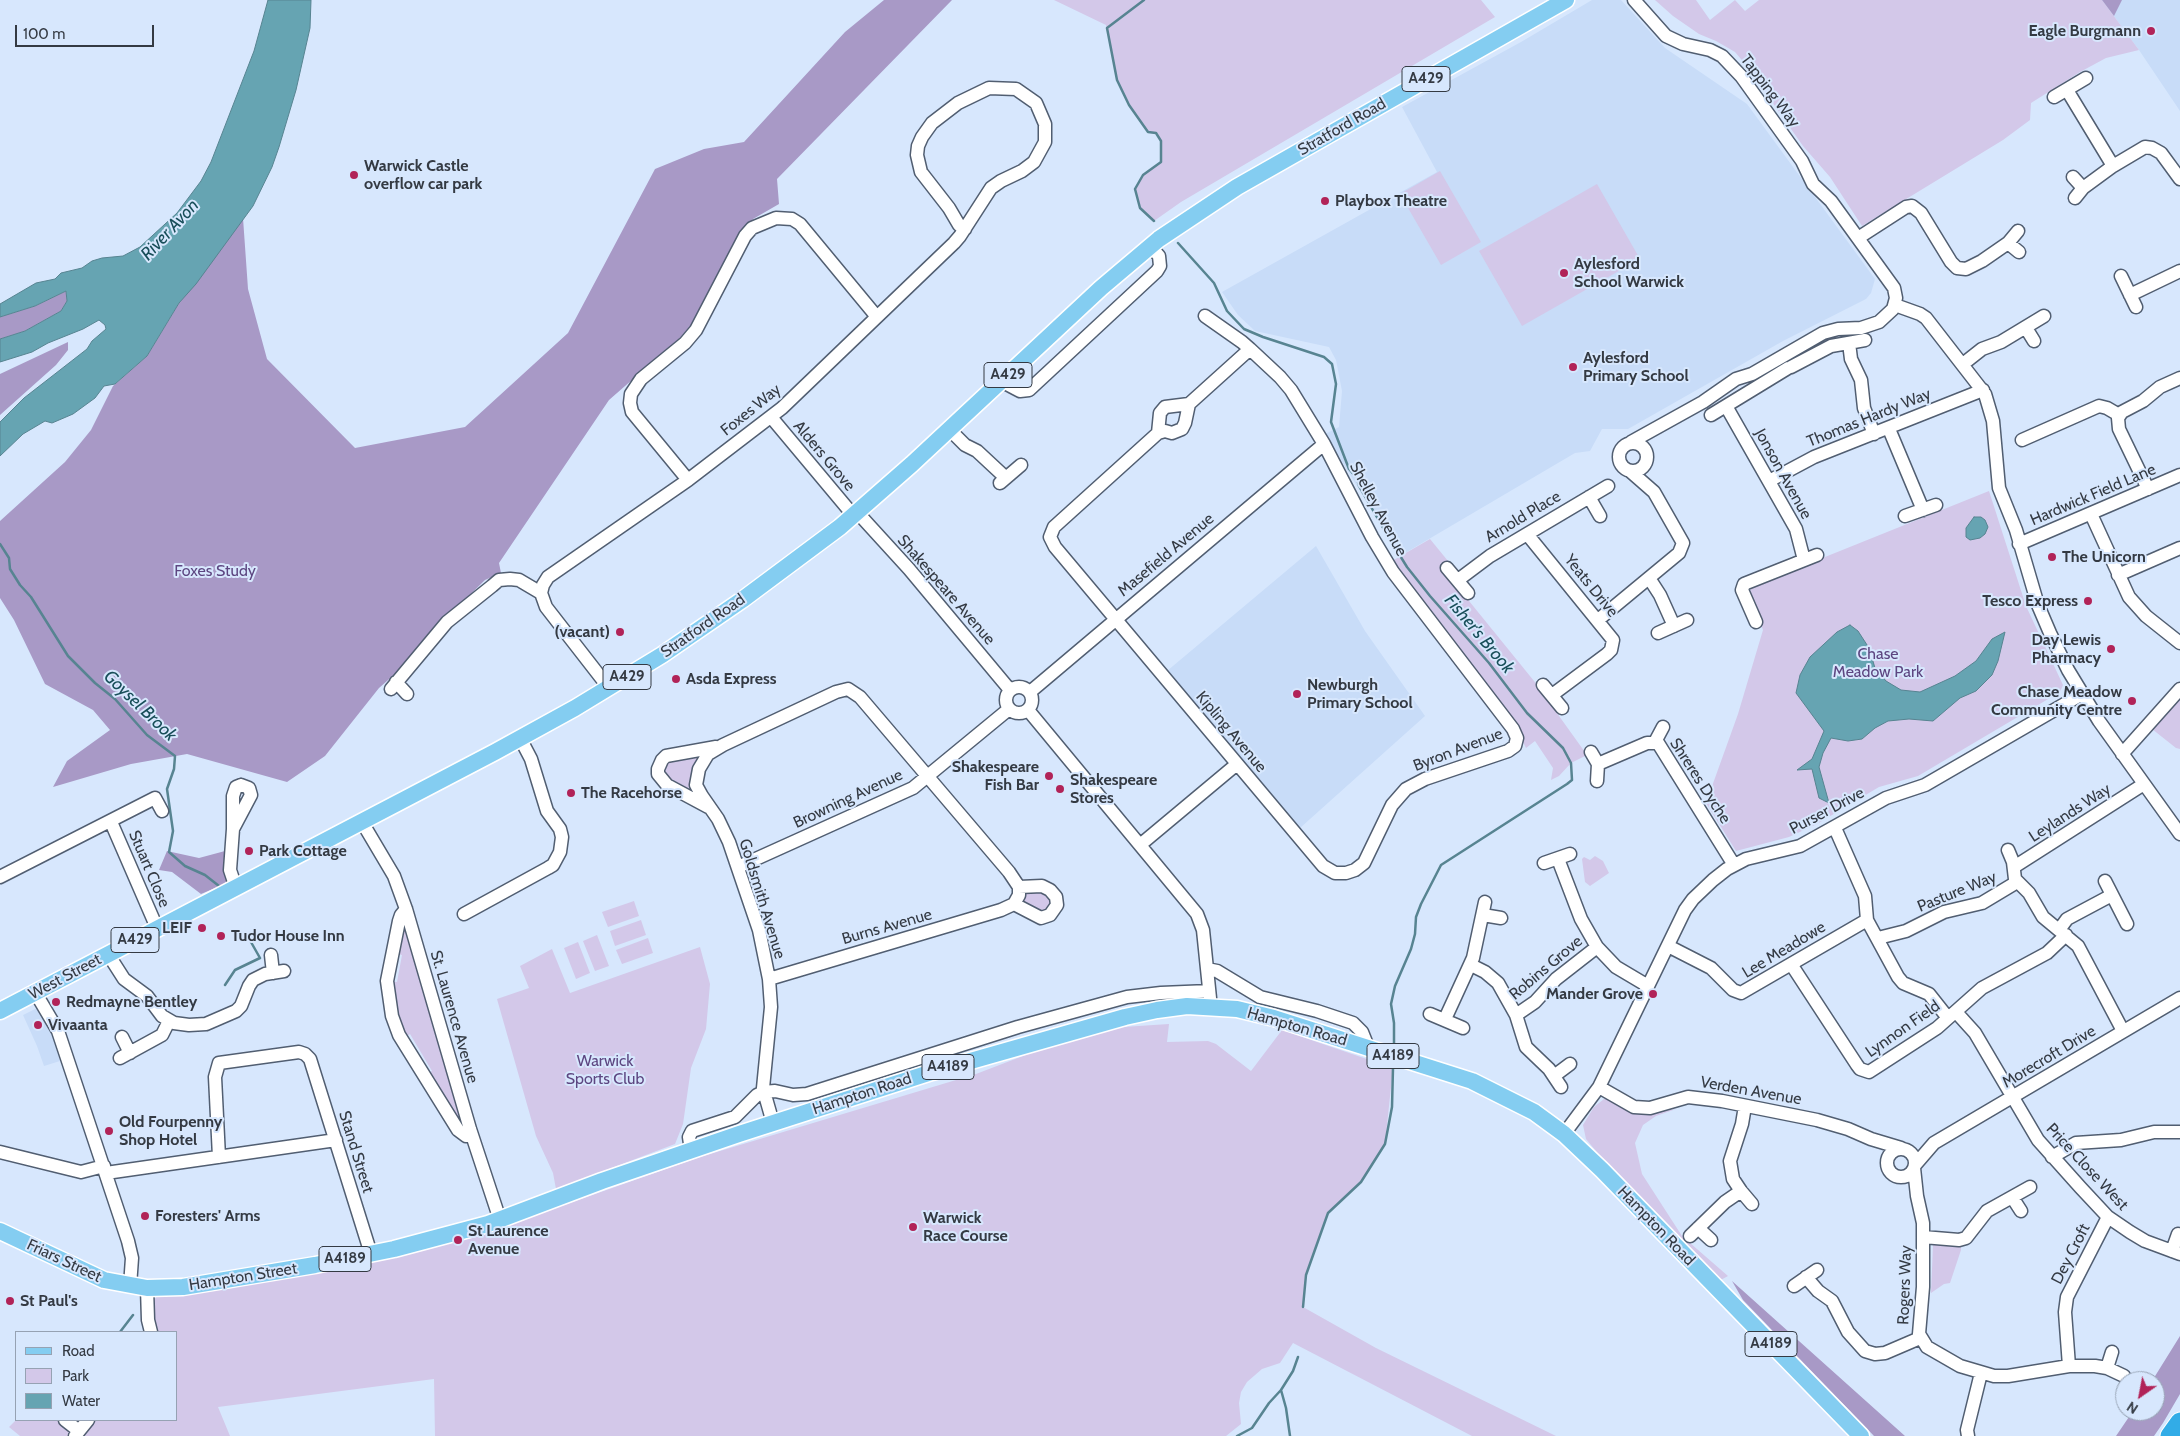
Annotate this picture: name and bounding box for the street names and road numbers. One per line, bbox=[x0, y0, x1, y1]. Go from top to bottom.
street label: Tapping Way bbox=[1736, 51, 1804, 131]
road number: A429 bbox=[1402, 66, 1450, 92]
street label: Stratford Road bbox=[1295, 94, 1389, 160]
road number: A429 bbox=[984, 362, 1032, 388]
street label: Foxes Way bbox=[717, 380, 785, 440]
street label: Thomas Hardy Way bbox=[1804, 384, 1934, 452]
street label: Alders Grove bbox=[789, 417, 859, 495]
street label: Jonson Avenue bbox=[1750, 425, 1816, 523]
street label: Shelley Avenue bbox=[1345, 459, 1411, 559]
street label: Hardwick Field Lane bbox=[2027, 460, 2159, 530]
street label: Arnold Place bbox=[1482, 487, 1564, 547]
street label: Masefield Avenue bbox=[1114, 509, 1218, 601]
street label: Shakespeare Avenue bbox=[893, 531, 999, 649]
street label: Yeats Drive bbox=[1560, 551, 1622, 621]
street label: Stratford Road bbox=[657, 590, 749, 662]
road number: A429 bbox=[603, 664, 651, 690]
street label: Kipling Avenue bbox=[1191, 687, 1271, 777]
street label: Byron Avenue bbox=[1411, 724, 1505, 776]
street label: Shreres Dyche bbox=[1665, 735, 1735, 827]
street label: Browning Avenue bbox=[790, 765, 906, 833]
street label: Leylands Way bbox=[2026, 779, 2114, 847]
street label: Purser Drive bbox=[1786, 783, 1868, 839]
street label: Stuart Close bbox=[124, 828, 174, 910]
street label: Goldsmith Avenue bbox=[735, 837, 789, 961]
street label: Pasture Way bbox=[1915, 867, 1999, 917]
street label: Burns Avenue bbox=[840, 905, 934, 949]
street label: Lee Meadowe bbox=[1739, 918, 1829, 982]
road number: A429 bbox=[111, 928, 159, 952]
street label: Robins Grove bbox=[1505, 932, 1587, 1004]
street label: St. Laurence Avenue bbox=[426, 948, 482, 1086]
street label: West Street bbox=[25, 950, 105, 1004]
street label: Lynnon Field bbox=[1862, 996, 1944, 1062]
street label: Hampton Road bbox=[1245, 1004, 1349, 1050]
street label: Morecroft Drive bbox=[1999, 1022, 2099, 1092]
road number: A4189 bbox=[1367, 1044, 1419, 1068]
road number: A4189 bbox=[922, 1054, 974, 1080]
street label: Hampton Road bbox=[810, 1069, 914, 1119]
street label: Verden Avenue bbox=[1699, 1073, 1803, 1109]
street label: Stand Street bbox=[334, 1109, 378, 1195]
street label: Price Close West bbox=[2042, 1120, 2132, 1214]
street label: Hampton Road bbox=[1613, 1182, 1699, 1270]
street label: Dey Croft bbox=[2048, 1221, 2094, 1287]
street label: Friars Street bbox=[24, 1235, 104, 1287]
street label: Rogers Way bbox=[1894, 1245, 1916, 1325]
road number: A4189 bbox=[319, 1246, 371, 1272]
street label: Hampton Street bbox=[187, 1259, 299, 1295]
road number: A4189 bbox=[1745, 1332, 1797, 1356]

